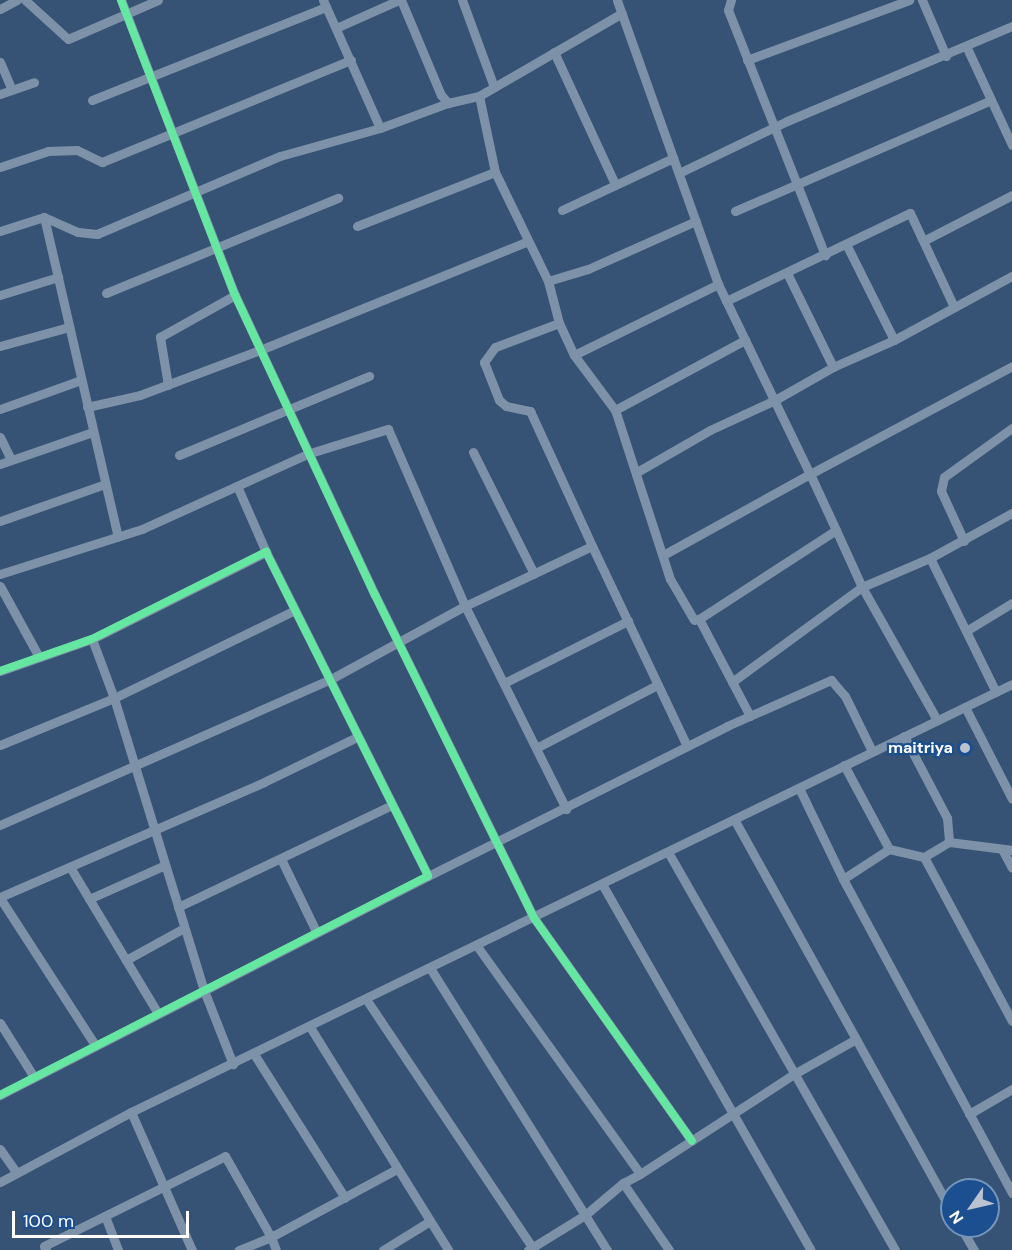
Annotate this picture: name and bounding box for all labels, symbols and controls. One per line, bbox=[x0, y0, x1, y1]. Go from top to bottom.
place label: maitriya bbox=[888, 738, 953, 758]
marker: maitriya bbox=[958, 741, 972, 755]
north arrow bbox=[940, 1178, 1000, 1238]
scale bar bbox=[15, 1199, 192, 1237]
text: N bbox=[944, 1207, 968, 1228]
text: 100 m bbox=[23, 1209, 74, 1233]

